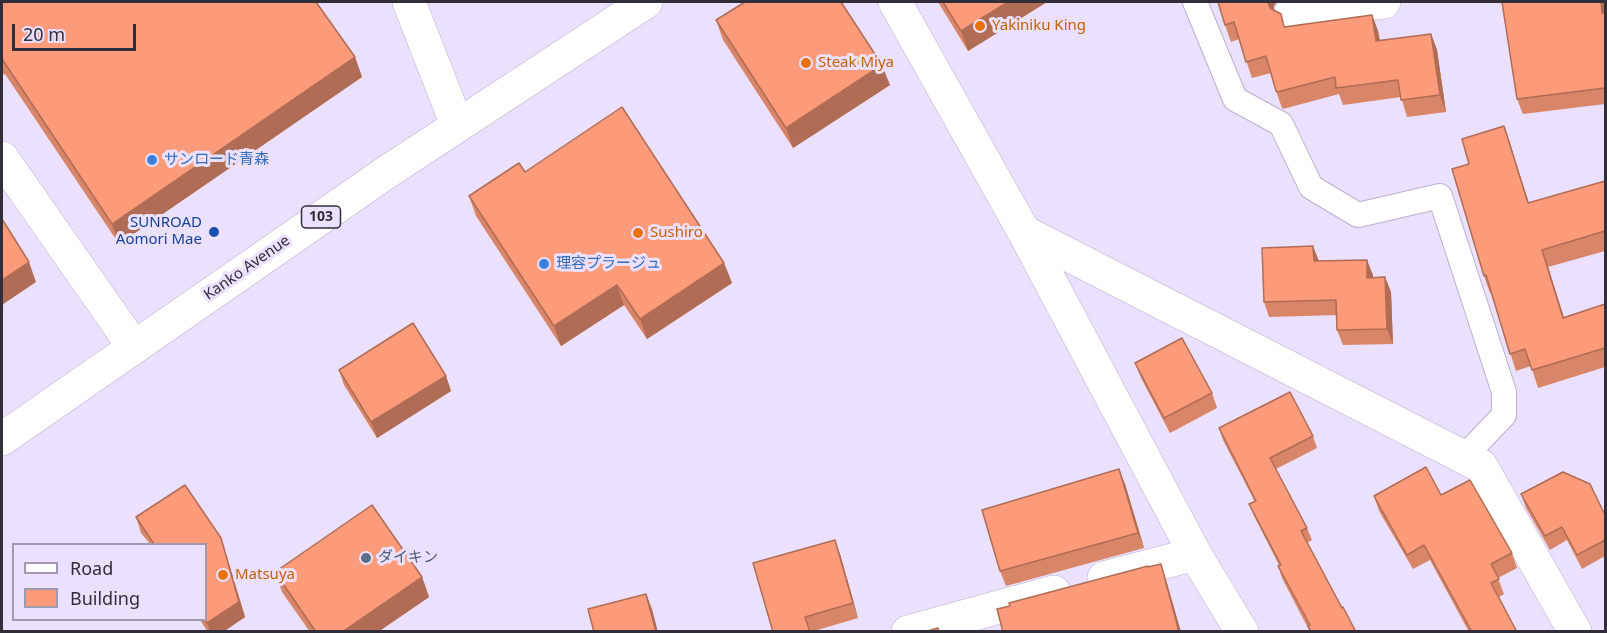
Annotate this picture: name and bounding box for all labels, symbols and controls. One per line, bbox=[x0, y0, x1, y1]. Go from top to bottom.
scale bar bbox=[15, 12, 140, 50]
place label: Yakiniku King bbox=[992, 17, 1086, 35]
marker: Yakiniku King bbox=[973, 19, 987, 33]
text: 20 m bbox=[23, 22, 65, 46]
place label: Steak Miya bbox=[818, 54, 894, 72]
marker: Steak Miya bbox=[799, 56, 813, 70]
place label: サンロード青森 bbox=[164, 151, 269, 169]
marker: サンロード青森 bbox=[145, 153, 159, 167]
road number: 103 bbox=[302, 206, 340, 228]
place label: SUNROAD Aomori Mae bbox=[116, 214, 202, 249]
place label: Sushiro bbox=[650, 224, 703, 242]
marker: SUNROAD Aomori Mae bbox=[207, 225, 221, 239]
marker: Sushiro bbox=[631, 226, 645, 240]
street label: Kanko Avenue bbox=[201, 232, 293, 304]
place label: 理容プラージュ bbox=[556, 255, 661, 273]
marker: 理容プラージュ bbox=[537, 257, 551, 271]
legend bbox=[12, 543, 207, 621]
place label: ダイキン bbox=[378, 549, 438, 567]
marker: ダイキン bbox=[359, 551, 373, 565]
text: Road bbox=[70, 556, 113, 580]
place label: Matsuya bbox=[235, 566, 295, 584]
marker: Matsuya bbox=[216, 568, 230, 582]
text: Building bbox=[70, 586, 140, 610]

